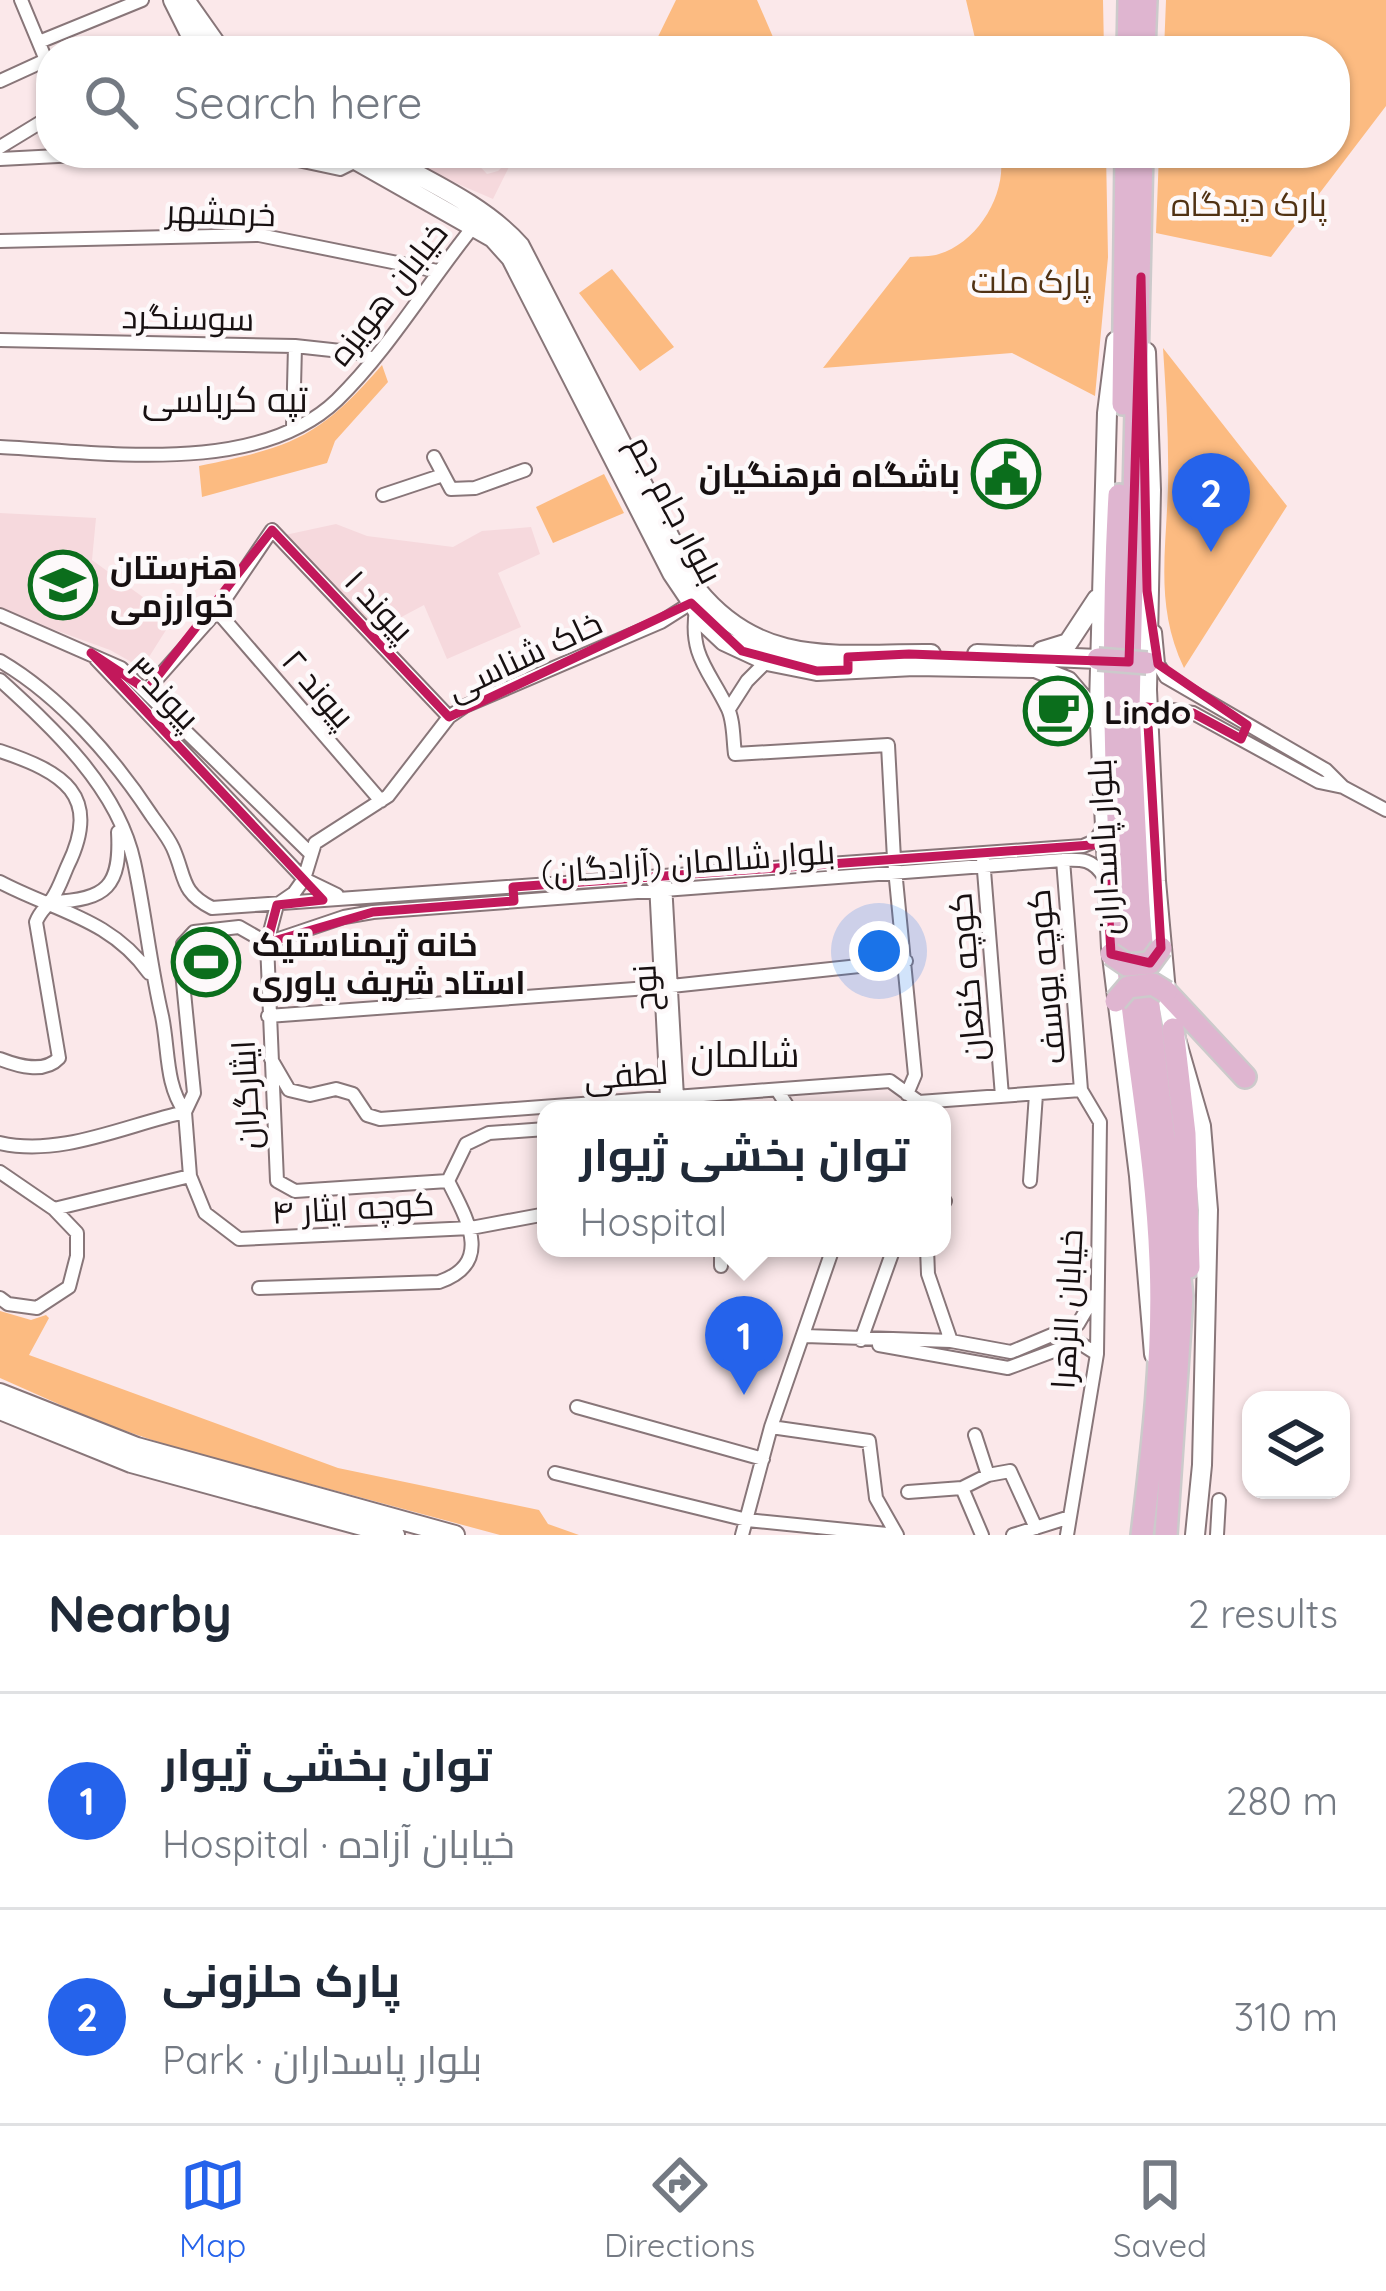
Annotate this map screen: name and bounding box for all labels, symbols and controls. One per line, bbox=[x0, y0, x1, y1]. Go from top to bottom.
search box bbox=[36, 36, 1350, 168]
icon: search bbox=[78, 69, 144, 135]
text: Search here bbox=[174, 74, 422, 130]
park label: پارک دیدگاه bbox=[1171, 183, 1327, 226]
street label: خرمشهر bbox=[164, 190, 276, 234]
street label: خیابان هویزه bbox=[318, 213, 456, 373]
park label: پارک ملت bbox=[971, 260, 1091, 303]
street label: سوسنگرد bbox=[121, 295, 255, 339]
district label: تپه کرباسی bbox=[142, 376, 308, 422]
street label: بلوار جام جم bbox=[617, 428, 732, 592]
public building icon: باشگاه فرهنگیان bbox=[971, 439, 1041, 509]
pin: 2 bbox=[1172, 453, 1250, 552]
place label: باشگاه فرهنگیان bbox=[699, 454, 960, 495]
place label: هنرستان خوارزمی bbox=[110, 546, 238, 626]
school or university icon: هنرستان خوارزمی bbox=[28, 550, 98, 620]
street label: پیوند ۱ bbox=[335, 561, 424, 651]
street label: خاک شناسی bbox=[440, 601, 608, 710]
street label: پیوند ۲ bbox=[272, 640, 364, 737]
street label: پیوند۳ bbox=[118, 647, 209, 739]
cafe icon: Lindo bbox=[1023, 676, 1093, 746]
place label: Lindo bbox=[1104, 691, 1191, 732]
street label: بلوار پاسداران bbox=[1078, 758, 1130, 936]
street label: بلوار شالمان (آزادگان) bbox=[540, 830, 836, 892]
street label: کوچه یوسف bbox=[1017, 887, 1075, 1066]
street label: کوچه کنعان bbox=[938, 891, 996, 1063]
your location bbox=[849, 921, 909, 981]
place label: خانه ژیمناستیک استاد شریف یاوری bbox=[252, 923, 526, 1002]
sports icon: خانه ژیمناستیک استاد شریف یاوری bbox=[171, 927, 241, 997]
street label: نوح bbox=[622, 963, 669, 1013]
district label: شالمان bbox=[690, 1031, 800, 1076]
street label: ایثارگران bbox=[222, 1040, 268, 1150]
street label: لطفی bbox=[583, 1051, 669, 1098]
popup bbox=[537, 1101, 951, 1257]
text: توان بخشی ژیوار bbox=[579, 1126, 909, 1182]
street label: کوچه ایثار ۴ bbox=[271, 1182, 435, 1234]
text: Hospital bbox=[579, 1197, 727, 1246]
street label: خیابان الزهرا bbox=[1041, 1228, 1091, 1390]
pin: 1 bbox=[705, 1296, 783, 1395]
map controls bbox=[1242, 1391, 1350, 1499]
button: layers bbox=[1242, 1391, 1350, 1499]
text: Nearby bbox=[48, 1581, 232, 1645]
text: 2 results bbox=[1188, 1589, 1338, 1638]
text: توان بخشی ژیوار bbox=[162, 1736, 491, 1792]
text: 1 bbox=[79, 1776, 95, 1825]
text: 280 m bbox=[1226, 1776, 1338, 1825]
text: Hospital · خیابان آزاده bbox=[162, 1819, 515, 1868]
text: پارک حلزونی bbox=[162, 1952, 400, 2008]
text: 2 bbox=[76, 1992, 98, 2041]
text: 310 m bbox=[1234, 1992, 1338, 2041]
text: Park · بلوار پاسداران bbox=[162, 2035, 482, 2084]
tab: Map bbox=[179, 2152, 246, 2265]
tab: Directions bbox=[604, 2152, 755, 2265]
tab: Saved bbox=[1113, 2152, 1207, 2265]

